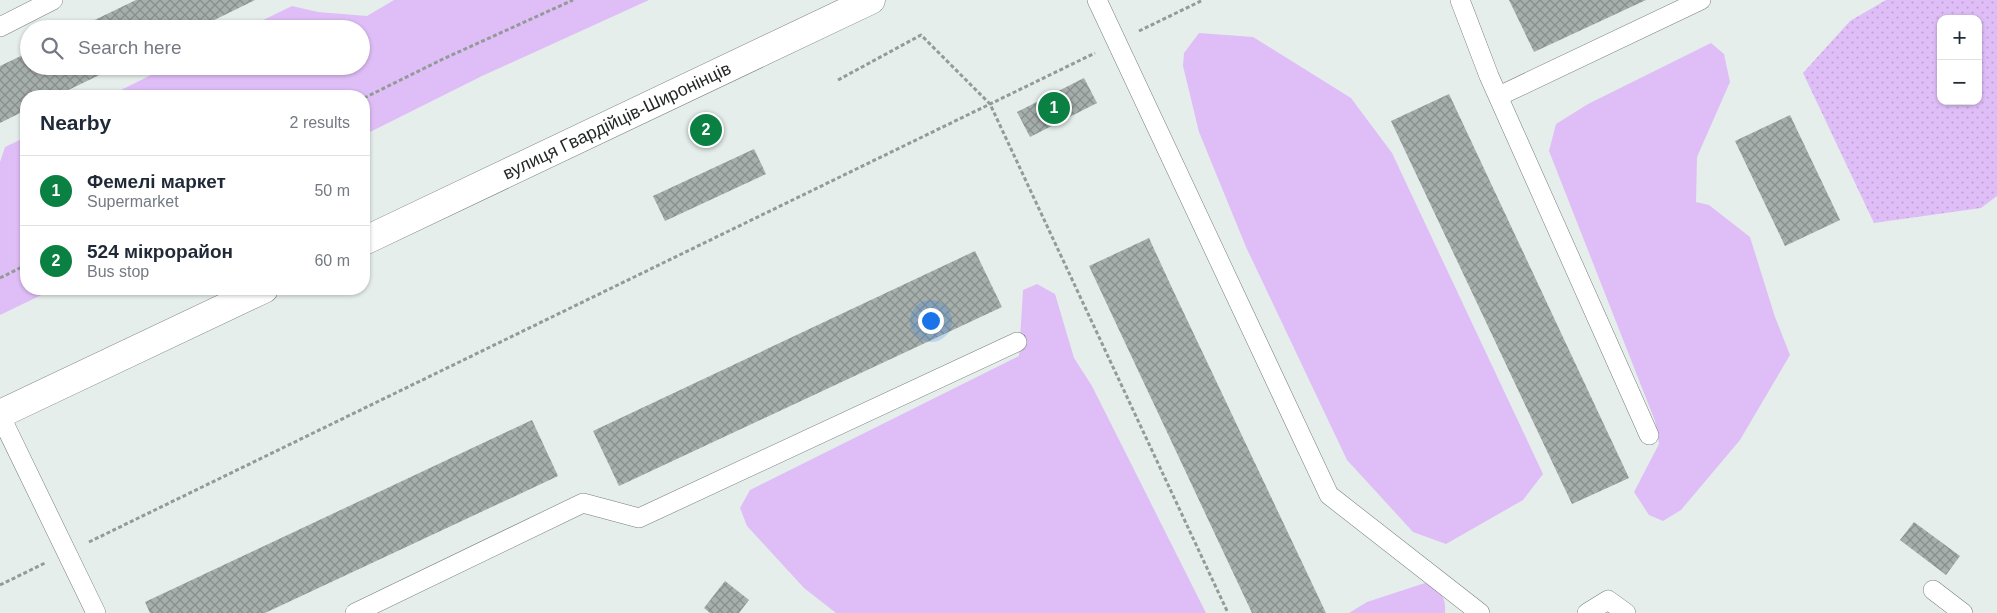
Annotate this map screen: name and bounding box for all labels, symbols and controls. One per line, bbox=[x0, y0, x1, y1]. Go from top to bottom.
map controls bbox=[1937, 15, 1982, 105]
button: + bbox=[1937, 15, 1982, 60]
search box bbox=[20, 20, 370, 75]
icon: search bbox=[38, 34, 66, 62]
text: Search here bbox=[78, 37, 182, 58]
street label: вулиця Гвардійців-Широнінців bbox=[500, 58, 734, 183]
button: − bbox=[1937, 60, 1982, 105]
pin: 1 bbox=[1038, 89, 1070, 127]
text: Nearby bbox=[40, 111, 111, 134]
pin: 2 bbox=[690, 111, 722, 149]
text: 2 results bbox=[290, 114, 350, 131]
text: Фемелі маркет bbox=[87, 171, 226, 192]
text: 1 bbox=[52, 182, 60, 199]
text: 50 m bbox=[314, 182, 350, 199]
text: Supermarket bbox=[87, 193, 179, 210]
text: 524 мікрорайон bbox=[87, 241, 233, 262]
text: 2 bbox=[52, 252, 60, 269]
text: 60 m bbox=[314, 252, 350, 269]
text: Bus stop bbox=[87, 263, 149, 280]
your location bbox=[918, 308, 944, 334]

